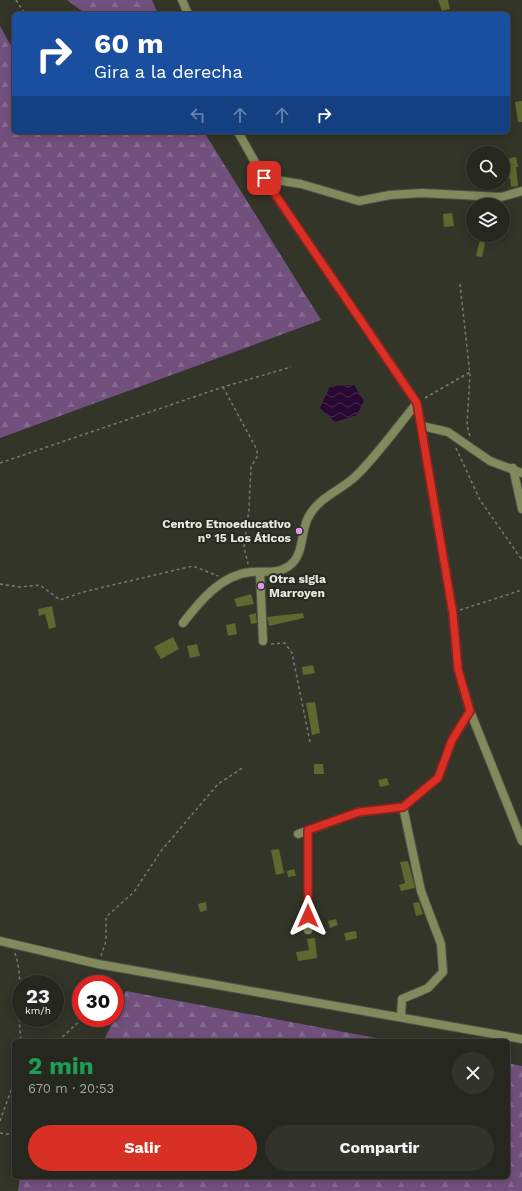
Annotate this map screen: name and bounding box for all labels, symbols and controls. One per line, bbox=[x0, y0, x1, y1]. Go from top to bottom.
text: 60 m bbox=[94, 27, 164, 60]
icon: right bbox=[28, 28, 80, 80]
text: Gira a la derecha bbox=[94, 61, 243, 82]
icon: left bbox=[187, 104, 209, 126]
icon: ahead bbox=[229, 104, 251, 126]
icon: ahead bbox=[271, 104, 293, 126]
icon: right bbox=[313, 104, 335, 126]
map controls bbox=[466, 146, 510, 242]
button: search bbox=[466, 146, 510, 190]
pin bbox=[247, 161, 281, 195]
icon: arrive bbox=[253, 167, 275, 189]
button: layers bbox=[466, 198, 510, 242]
place label: Centro Etnoeducativo n° 15 Los Áticos bbox=[162, 517, 292, 545]
marker: Centro Etnoeducativo n° 15 Los Áticos bbox=[294, 526, 304, 536]
place label: Otra sigla Marroyen bbox=[269, 572, 326, 600]
marker: Otra sigla Marroyen bbox=[256, 581, 266, 591]
position arrow bbox=[287, 895, 329, 937]
speed limit sign: 30 bbox=[72, 975, 124, 1027]
text: 23 bbox=[26, 984, 50, 1008]
text: km/h bbox=[25, 1005, 51, 1016]
text: 2 min bbox=[28, 1052, 94, 1080]
button: close bbox=[452, 1052, 494, 1094]
text: 670 m · 20:53 bbox=[28, 1081, 114, 1096]
button: Salir bbox=[28, 1125, 257, 1171]
button: Compartir bbox=[265, 1125, 494, 1171]

